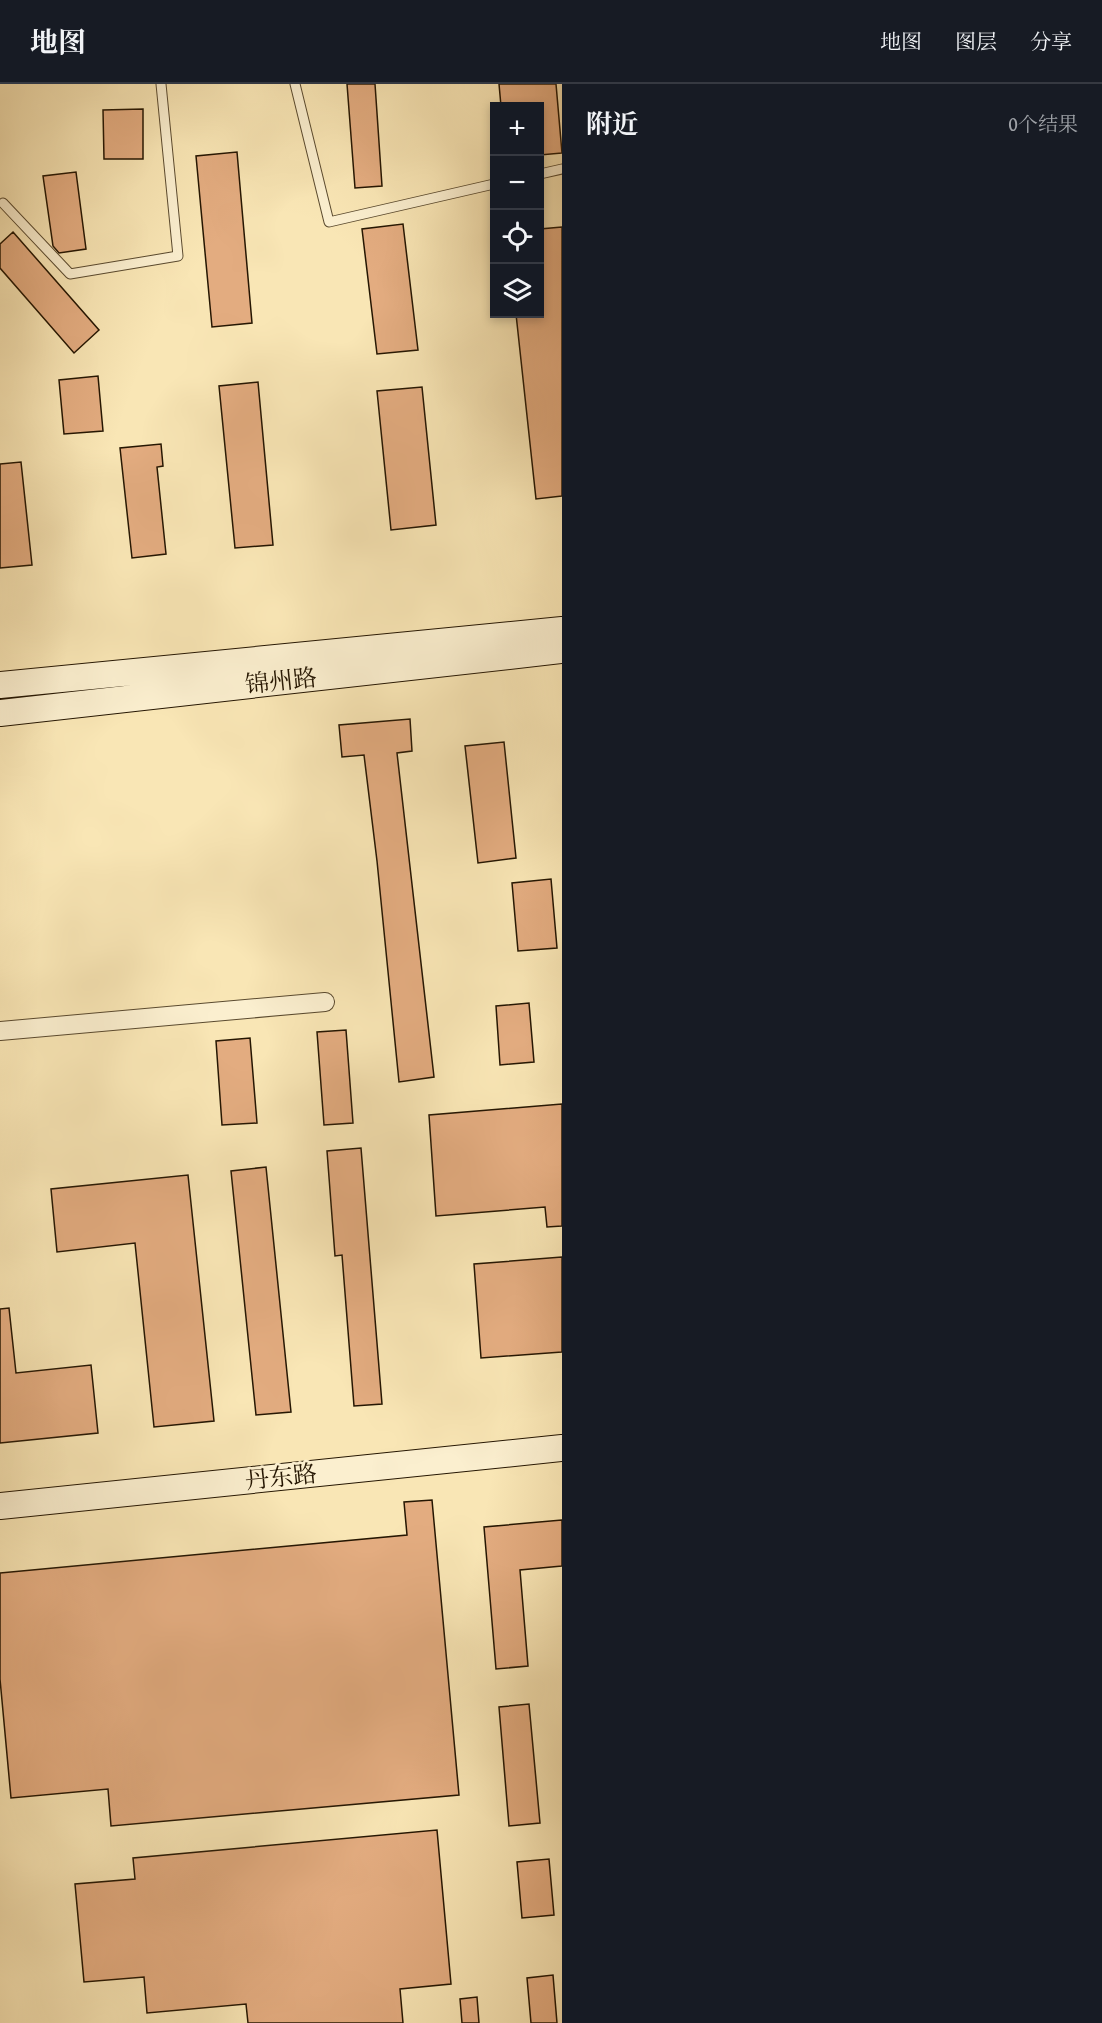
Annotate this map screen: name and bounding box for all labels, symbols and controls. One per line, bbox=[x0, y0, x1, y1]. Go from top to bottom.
text: 地图 bbox=[30, 21, 86, 62]
text: 地图 bbox=[880, 26, 922, 57]
text: 图层 bbox=[955, 26, 997, 57]
text: 分享 bbox=[1030, 26, 1072, 57]
map controls bbox=[490, 102, 544, 318]
button: + bbox=[490, 102, 544, 156]
text: 附近 bbox=[586, 104, 638, 143]
text: 0个结果 bbox=[1008, 109, 1078, 138]
button: − bbox=[490, 156, 544, 210]
button: locate bbox=[490, 210, 544, 264]
button: layers bbox=[490, 264, 544, 318]
street label: 锦州路 bbox=[243, 659, 319, 702]
street label: 丹东路 bbox=[243, 1455, 319, 1498]

